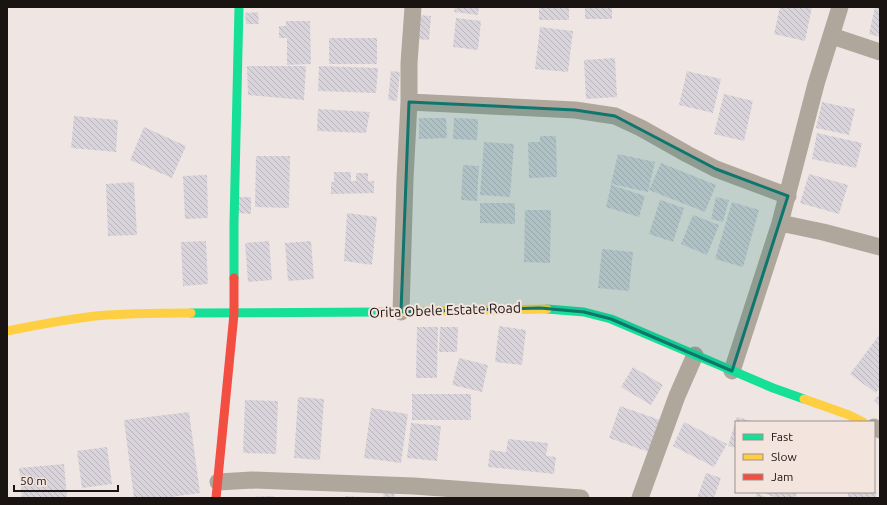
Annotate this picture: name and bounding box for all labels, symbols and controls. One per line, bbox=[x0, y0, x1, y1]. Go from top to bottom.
street label: Orita Obele Estate Road bbox=[369, 299, 521, 321]
legend bbox=[735, 421, 875, 493]
text: Fast bbox=[771, 430, 793, 443]
text: Slow bbox=[771, 450, 797, 463]
scale bar bbox=[14, 467, 118, 493]
text: Jam bbox=[771, 470, 793, 483]
text: 50 m bbox=[20, 474, 47, 487]

